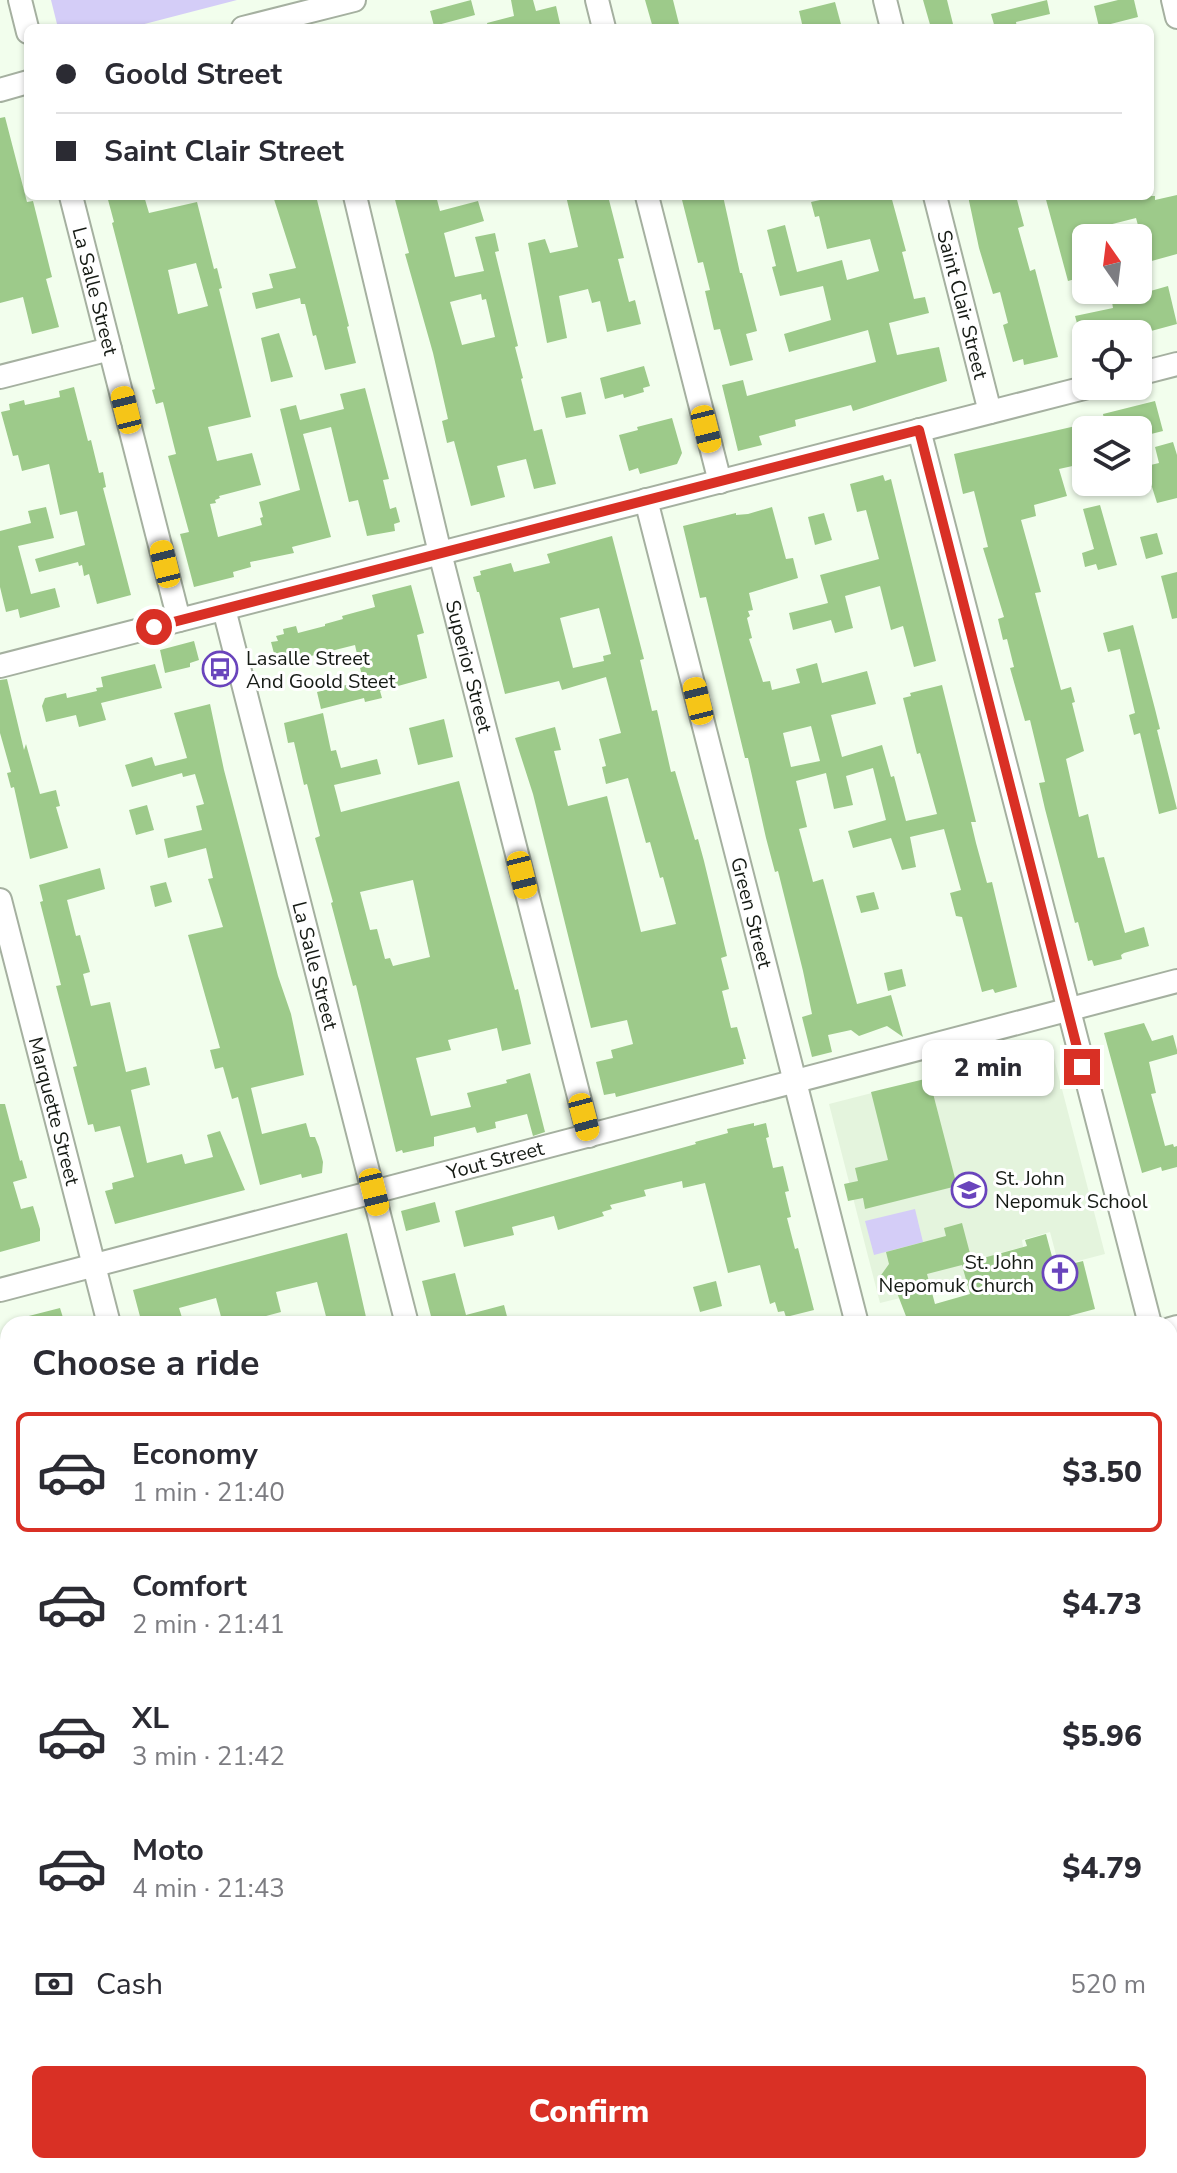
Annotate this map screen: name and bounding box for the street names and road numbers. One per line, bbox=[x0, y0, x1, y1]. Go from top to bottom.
street label: La Salle Street bbox=[66, 224, 125, 359]
street label: Saint Clair Street bbox=[931, 227, 995, 383]
street label: Superior Street bbox=[439, 597, 499, 736]
street label: Green Street bbox=[724, 854, 779, 972]
street label: La Salle Street bbox=[286, 898, 345, 1034]
street label: Marquette Street bbox=[22, 1034, 87, 1189]
street label: Yout Street bbox=[443, 1134, 548, 1186]

